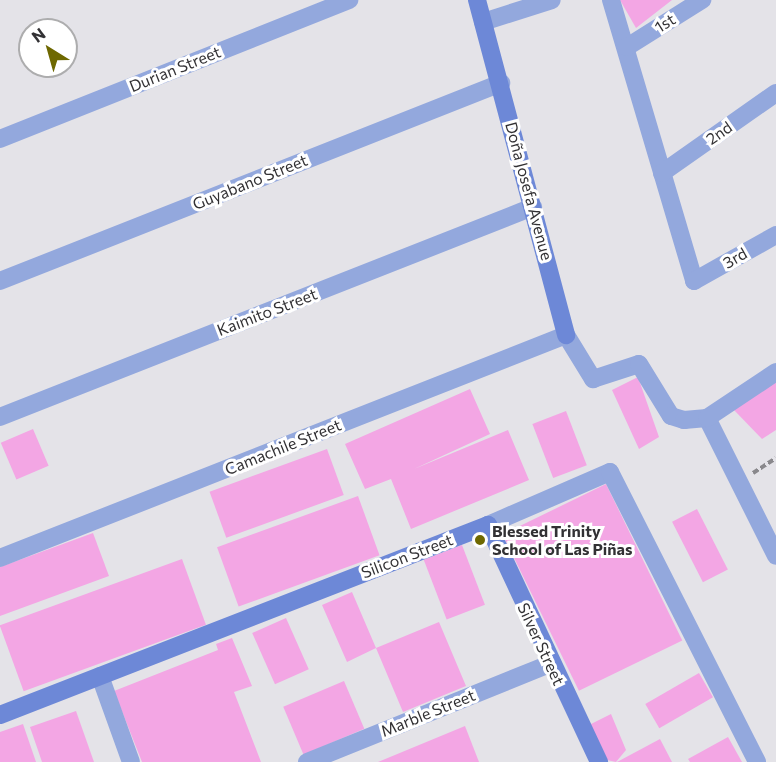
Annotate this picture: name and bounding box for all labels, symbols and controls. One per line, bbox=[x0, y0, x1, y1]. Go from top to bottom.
street label: 1st bbox=[651, 9, 679, 37]
north arrow bbox=[18, 18, 78, 78]
text: N bbox=[28, 24, 49, 46]
street label: Durian Street bbox=[126, 42, 224, 96]
street label: 2nd bbox=[702, 117, 736, 149]
street label: Doña Josefa Avenue bbox=[501, 120, 557, 262]
street label: Guyabano Street bbox=[190, 150, 310, 214]
street label: 3rd bbox=[720, 244, 750, 272]
street label: Kaimito Street bbox=[214, 284, 320, 340]
street label: Camachile Street bbox=[222, 415, 344, 479]
place label: Blessed Trinity School of Las Piñas bbox=[492, 521, 632, 559]
street label: Silicon Street bbox=[358, 530, 456, 582]
marker: Blessed Trinity School of Las Piñas bbox=[473, 533, 487, 547]
street label: Silver Street bbox=[514, 600, 568, 688]
street label: Marble Street bbox=[378, 685, 478, 741]

